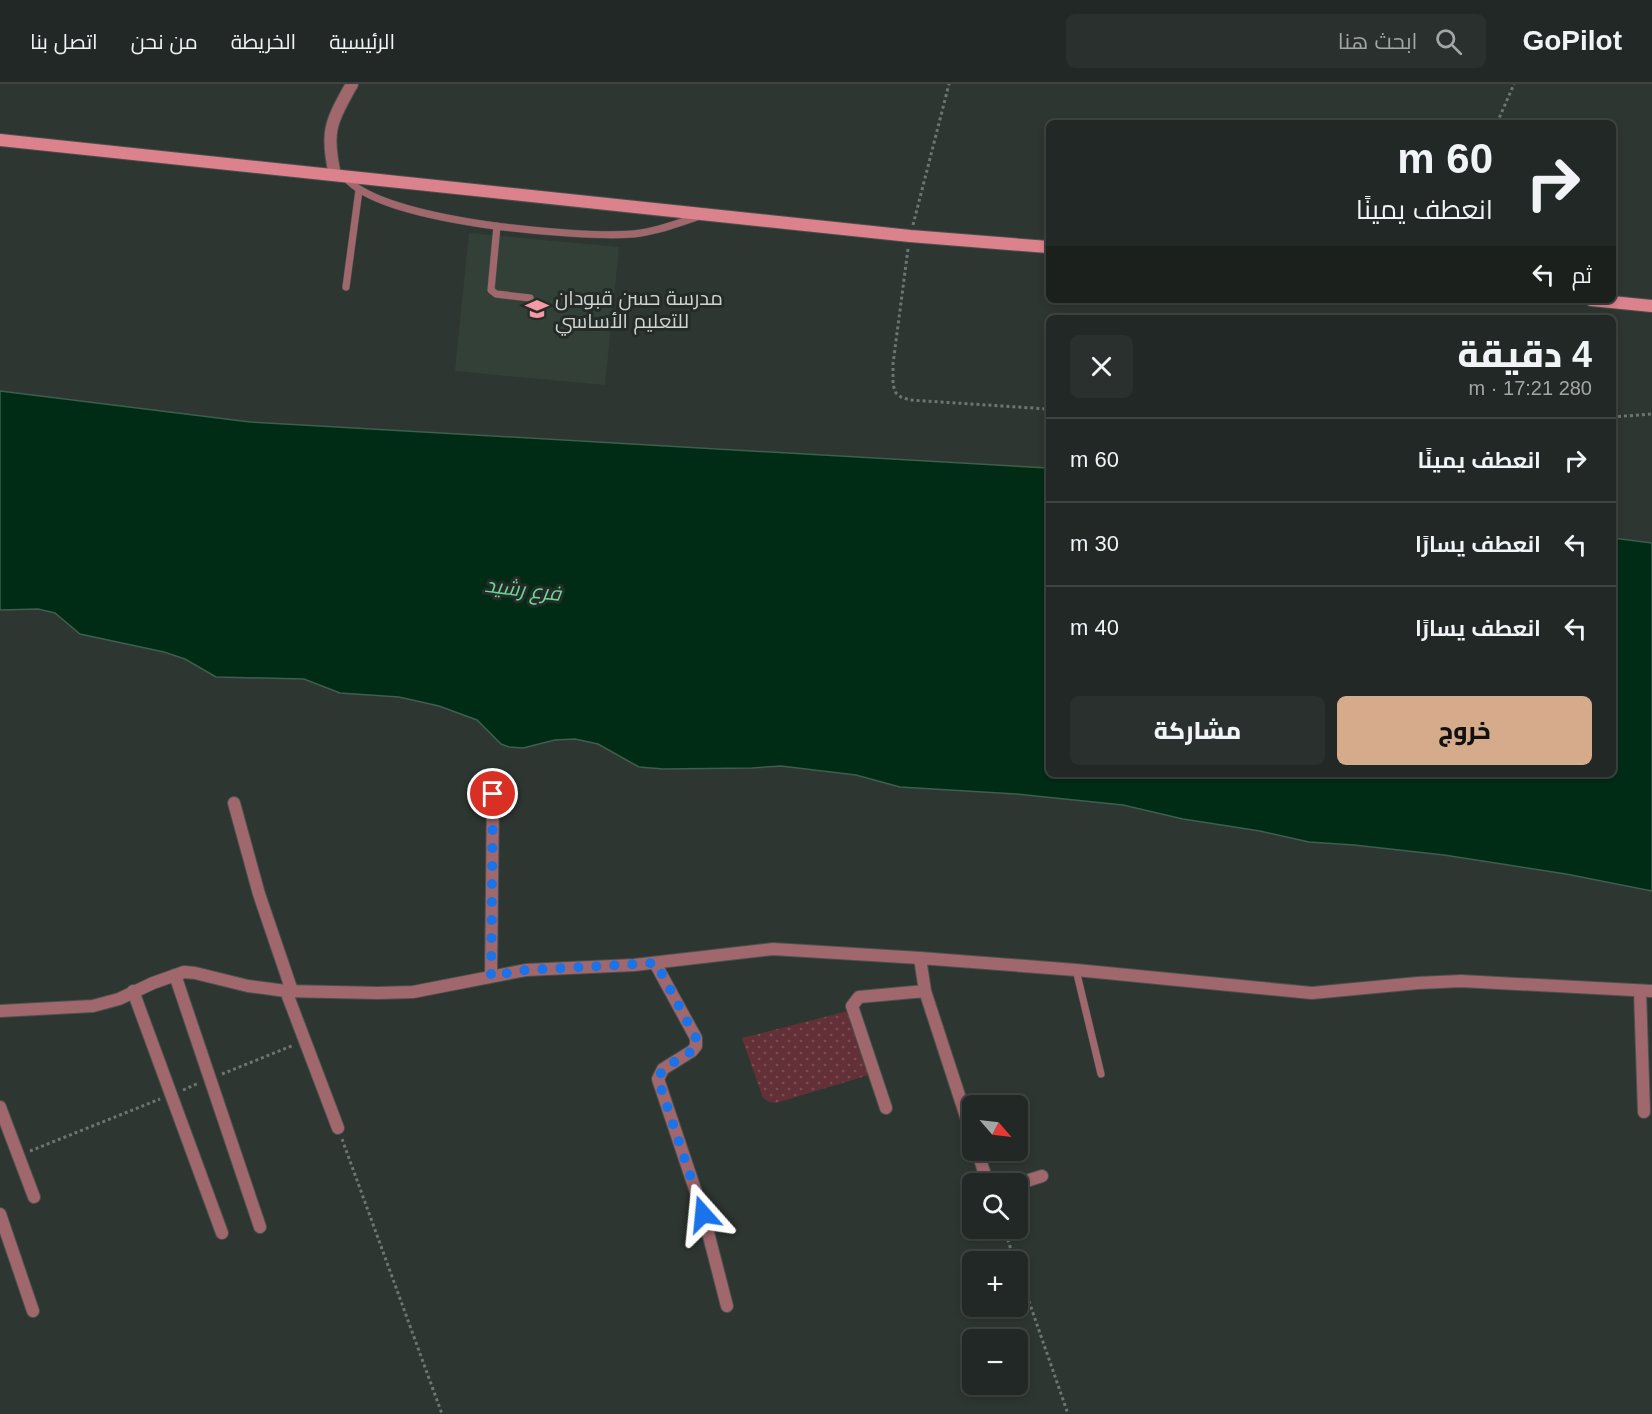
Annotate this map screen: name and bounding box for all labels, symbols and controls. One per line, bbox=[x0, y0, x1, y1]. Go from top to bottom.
search box bbox=[1066, 14, 1486, 68]
icon: search bbox=[1432, 25, 1465, 58]
text: GoPilot bbox=[1522, 25, 1622, 56]
text: ابحث هنا bbox=[1338, 29, 1417, 54]
text: اتصل بنا bbox=[30, 30, 98, 53]
text: من نحن bbox=[131, 30, 198, 53]
text: الخريطة bbox=[231, 30, 296, 53]
text: الرئيسية bbox=[329, 30, 395, 53]
text: 60 m bbox=[1397, 135, 1493, 182]
icon: right bbox=[1514, 144, 1592, 222]
text: انعطف يمينًا bbox=[1356, 195, 1493, 225]
icon: left bbox=[1527, 258, 1560, 291]
text: ثم bbox=[1572, 263, 1592, 288]
place label: مدرسة حسن قبودان للتعليم الأساسي bbox=[555, 287, 723, 336]
school or university icon: مدرسة حسن قبودان للتعليم الأساسي bbox=[524, 296, 550, 322]
text: 4 دقيقة bbox=[1457, 334, 1592, 375]
button: close bbox=[1070, 335, 1133, 398]
text: 280 m · 17:21 bbox=[1469, 377, 1592, 399]
icon: right bbox=[1559, 444, 1592, 477]
text: 60 m bbox=[1070, 447, 1119, 472]
text: انعطف يمينًا bbox=[1418, 448, 1541, 473]
icon: left bbox=[1559, 528, 1592, 561]
text: 30 m bbox=[1070, 531, 1119, 556]
text: انعطف يسارًا bbox=[1415, 532, 1541, 557]
water label: فرع رشيد bbox=[483, 573, 564, 608]
icon: left bbox=[1559, 612, 1592, 645]
text: 40 m bbox=[1070, 615, 1119, 640]
text: انعطف يسارًا bbox=[1415, 616, 1541, 641]
button: مشاركة bbox=[1070, 696, 1325, 765]
button: خروج bbox=[1337, 696, 1592, 765]
pin bbox=[467, 768, 518, 819]
icon: arrive bbox=[476, 777, 509, 810]
north arrow bbox=[962, 1095, 1028, 1161]
map controls bbox=[962, 1095, 1028, 1395]
button: search bbox=[962, 1173, 1028, 1239]
position arrow bbox=[671, 1182, 735, 1246]
button: + bbox=[962, 1251, 1028, 1317]
button: − bbox=[962, 1329, 1028, 1395]

